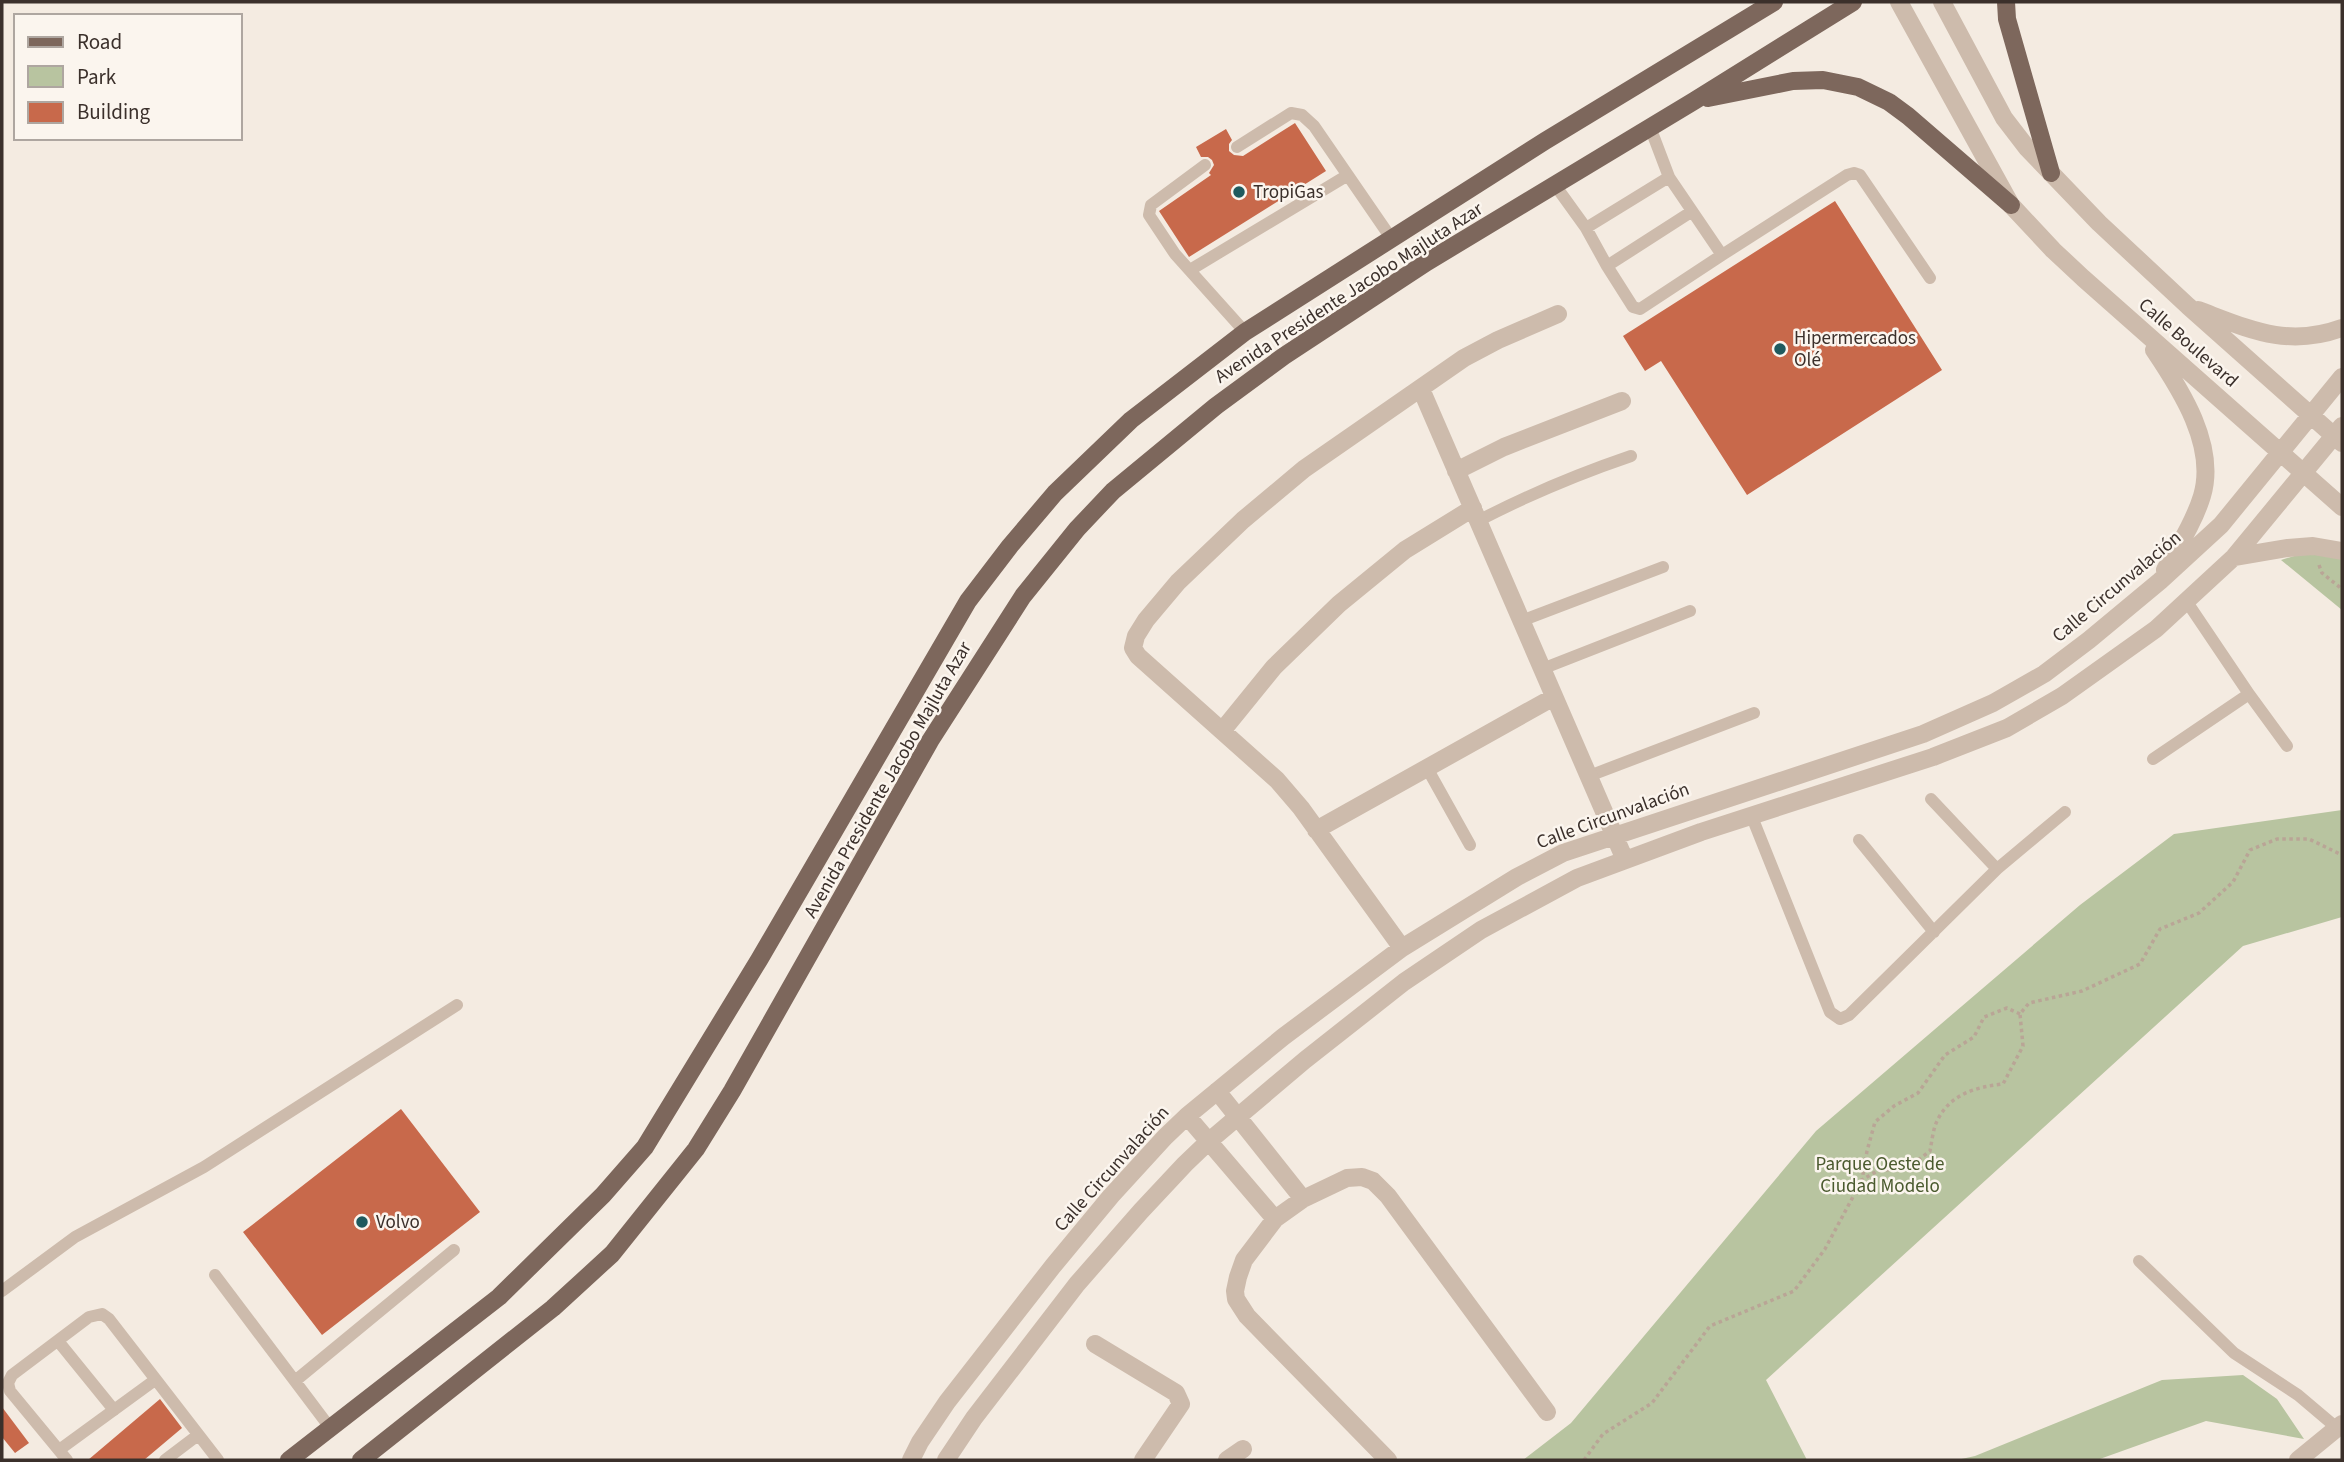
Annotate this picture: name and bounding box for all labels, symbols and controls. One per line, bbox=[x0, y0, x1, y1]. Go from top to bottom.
legend bbox=[14, 14, 242, 140]
text: Road bbox=[77, 27, 122, 57]
text: Park bbox=[77, 62, 117, 92]
text: Building bbox=[77, 97, 151, 127]
place label: TropiGas bbox=[1253, 179, 1324, 206]
marker: TropiGas bbox=[1231, 184, 1247, 200]
street label: Avenida Presidente Jacobo Majluta Azar bbox=[1210, 196, 1489, 390]
street label: Calle Boulevard bbox=[2132, 292, 2244, 394]
place label: Hipermercados Olé bbox=[1794, 325, 1916, 374]
marker: Hipermercados Olé bbox=[1772, 341, 1788, 357]
street label: Calle Circunvalación bbox=[2047, 525, 2187, 649]
street label: Avenida Presidente Jacobo Majluta Azar bbox=[798, 637, 979, 923]
street label: Calle Circunvalación bbox=[1533, 776, 1693, 856]
street label: Calle Circunvalación bbox=[1048, 1100, 1176, 1238]
park label: Parque Oeste de Ciudad Modelo bbox=[1815, 1151, 1945, 1200]
place label: Volvo bbox=[376, 1209, 420, 1236]
marker: Volvo bbox=[354, 1214, 370, 1230]

